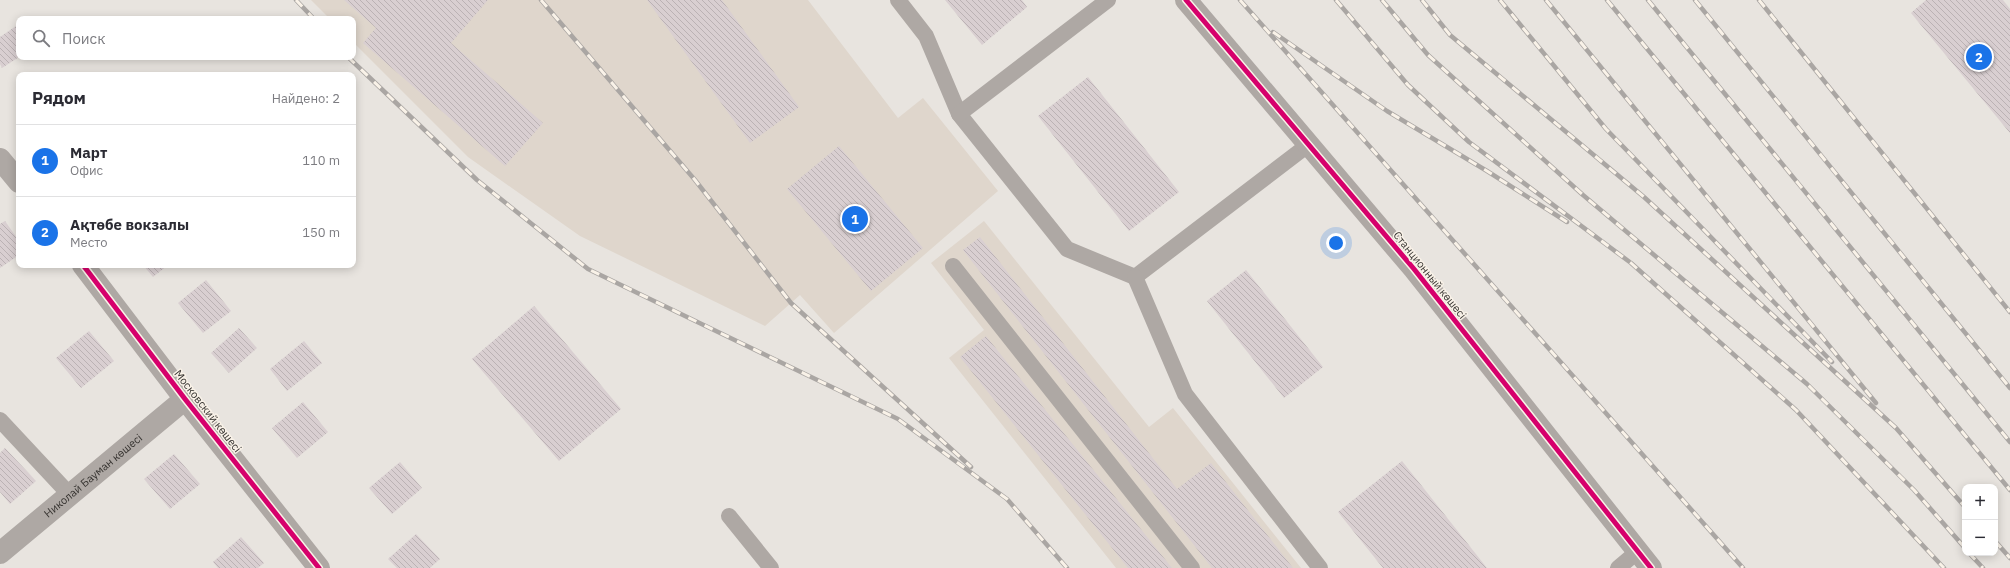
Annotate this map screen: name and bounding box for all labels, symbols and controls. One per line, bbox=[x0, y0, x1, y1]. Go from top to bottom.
search box bbox=[16, 16, 356, 60]
icon: search bbox=[30, 27, 52, 49]
text: Поиск bbox=[62, 29, 105, 48]
pin: 2 bbox=[1966, 42, 1992, 72]
text: Рядом bbox=[32, 87, 86, 109]
text: Найдено: 2 bbox=[272, 90, 340, 107]
text: Март bbox=[70, 143, 107, 162]
text: 1 bbox=[41, 152, 49, 169]
text: 110 m bbox=[302, 152, 340, 169]
text: Офис bbox=[70, 162, 103, 179]
pin: 1 bbox=[842, 204, 868, 234]
text: Ақтөбе вокзалы bbox=[70, 215, 189, 234]
text: 2 bbox=[41, 224, 49, 241]
text: 150 m bbox=[302, 224, 340, 241]
street label: Станционный көшесі bbox=[1390, 228, 1470, 322]
your location bbox=[1326, 233, 1346, 253]
text: Место bbox=[70, 234, 108, 251]
street label: Московский көшесі bbox=[171, 367, 245, 455]
street label: Николай Бауман көшесі bbox=[41, 431, 145, 520]
map controls bbox=[1962, 484, 1998, 556]
button: + bbox=[1962, 484, 1998, 520]
button: − bbox=[1962, 520, 1998, 556]

